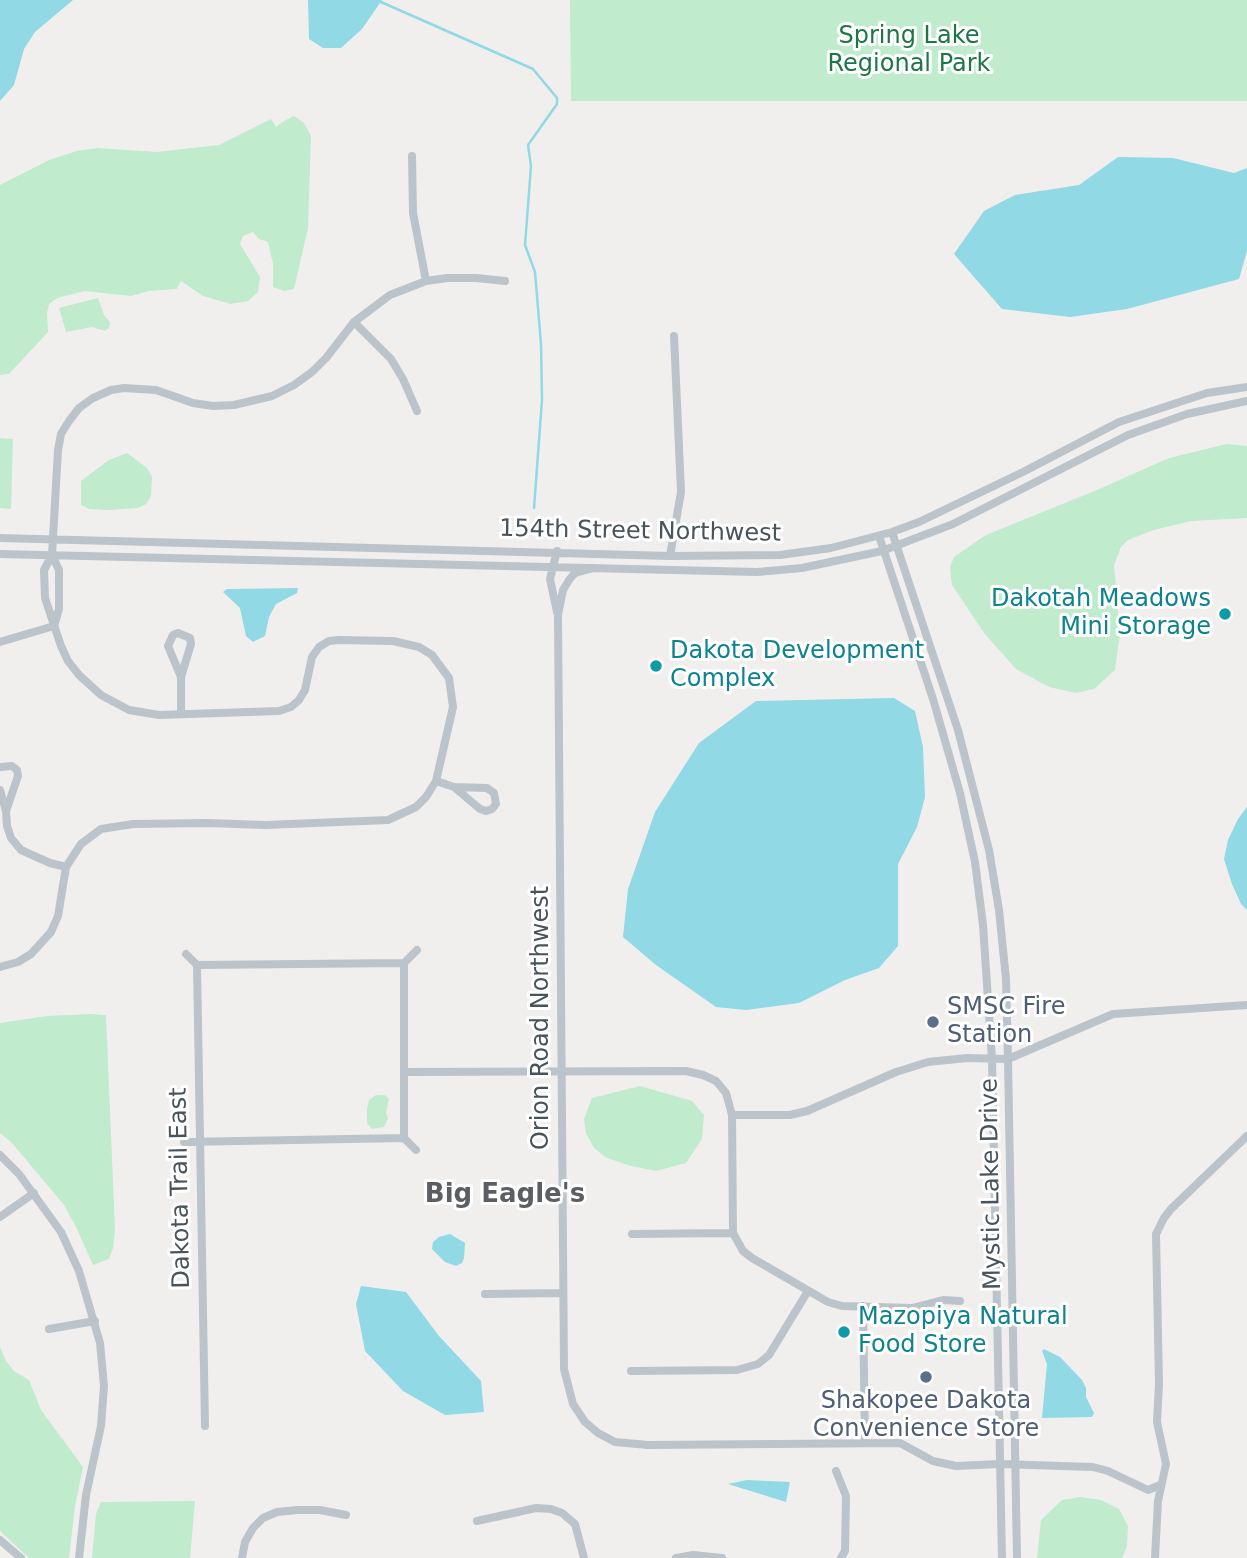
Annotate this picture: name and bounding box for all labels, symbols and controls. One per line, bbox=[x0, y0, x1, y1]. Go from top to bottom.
park label: Spring Lake Regional Park bbox=[827, 23, 991, 79]
street label: 154th Street Northwest bbox=[499, 515, 781, 549]
place label: Dakotah Meadows Mini Storage bbox=[991, 586, 1211, 642]
marker: Dakotah Meadows Mini Storage bbox=[1217, 606, 1233, 622]
place label: Dakota Development Complex bbox=[670, 638, 924, 694]
marker: Dakota Development Complex bbox=[648, 658, 664, 674]
street label: Orion Road Northwest bbox=[528, 886, 556, 1150]
place label: SMSC Fire Station bbox=[947, 994, 1065, 1050]
marker: SMSC Fire Station bbox=[925, 1014, 941, 1030]
street label: Mystic Lake Drive bbox=[976, 1078, 1008, 1290]
street label: Dakota Trail East bbox=[165, 1087, 197, 1289]
district label: Big Eagle's bbox=[425, 1179, 585, 1211]
place label: Mazopiya Natural Food Store bbox=[858, 1304, 1068, 1360]
marker: Mazopiya Natural Food Store bbox=[836, 1324, 852, 1340]
marker: Shakopee Dakota Convenience Store bbox=[918, 1369, 934, 1385]
place label: Shakopee Dakota Convenience Store bbox=[813, 1388, 1039, 1444]

